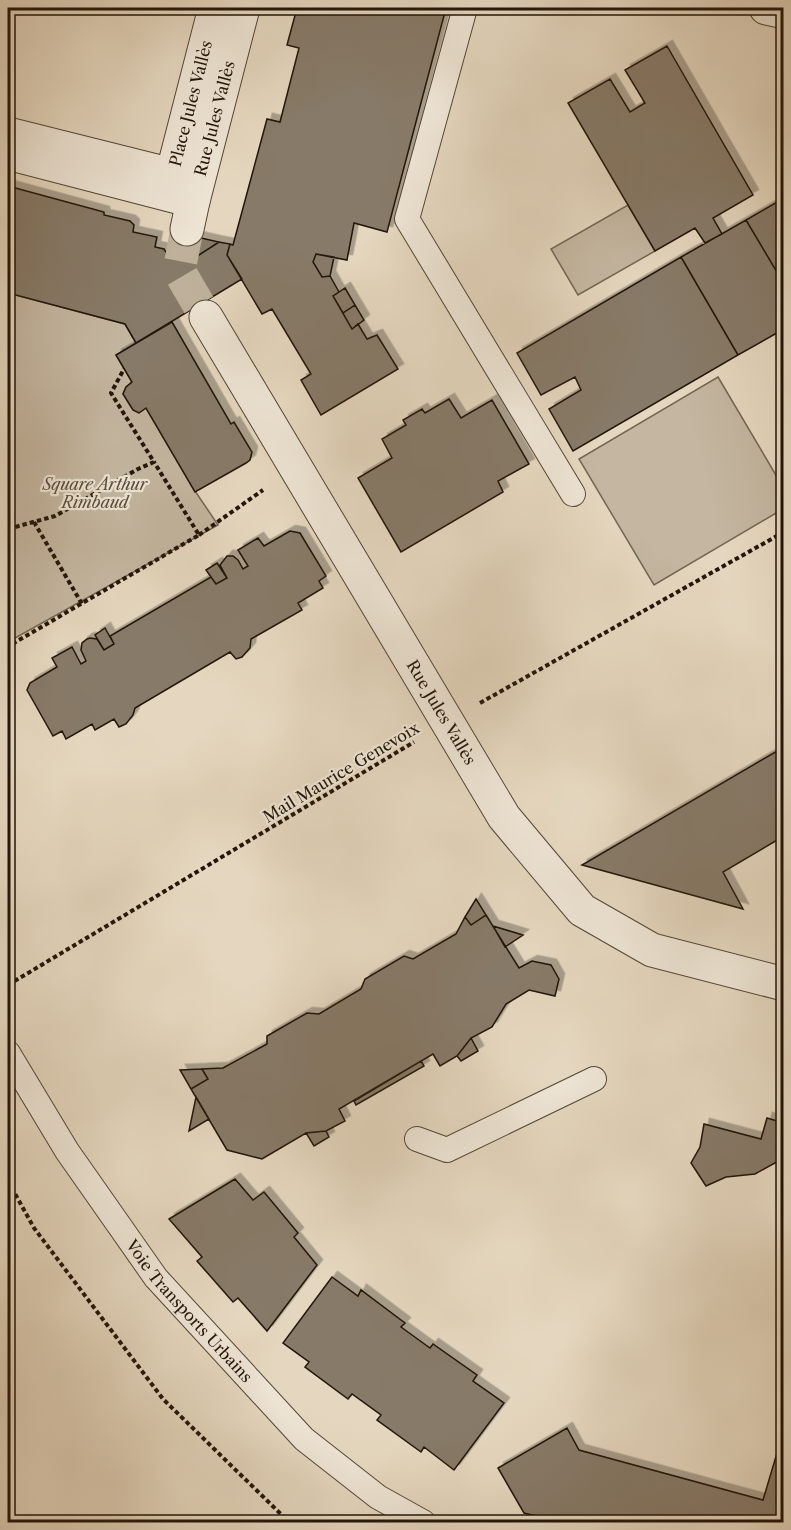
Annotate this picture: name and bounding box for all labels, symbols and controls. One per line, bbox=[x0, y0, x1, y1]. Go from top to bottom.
street label: Place Jules Vallès bbox=[165, 38, 216, 168]
street label: Rue Jules Vallès bbox=[190, 58, 239, 178]
park label: Square Arthur Rimbaud bbox=[42, 474, 149, 512]
street label: Rue Jules Vallès bbox=[403, 656, 480, 768]
street label: Mail Maurice Genevoix bbox=[259, 717, 423, 827]
street label: Voie Transports Urbains bbox=[121, 1235, 257, 1386]

